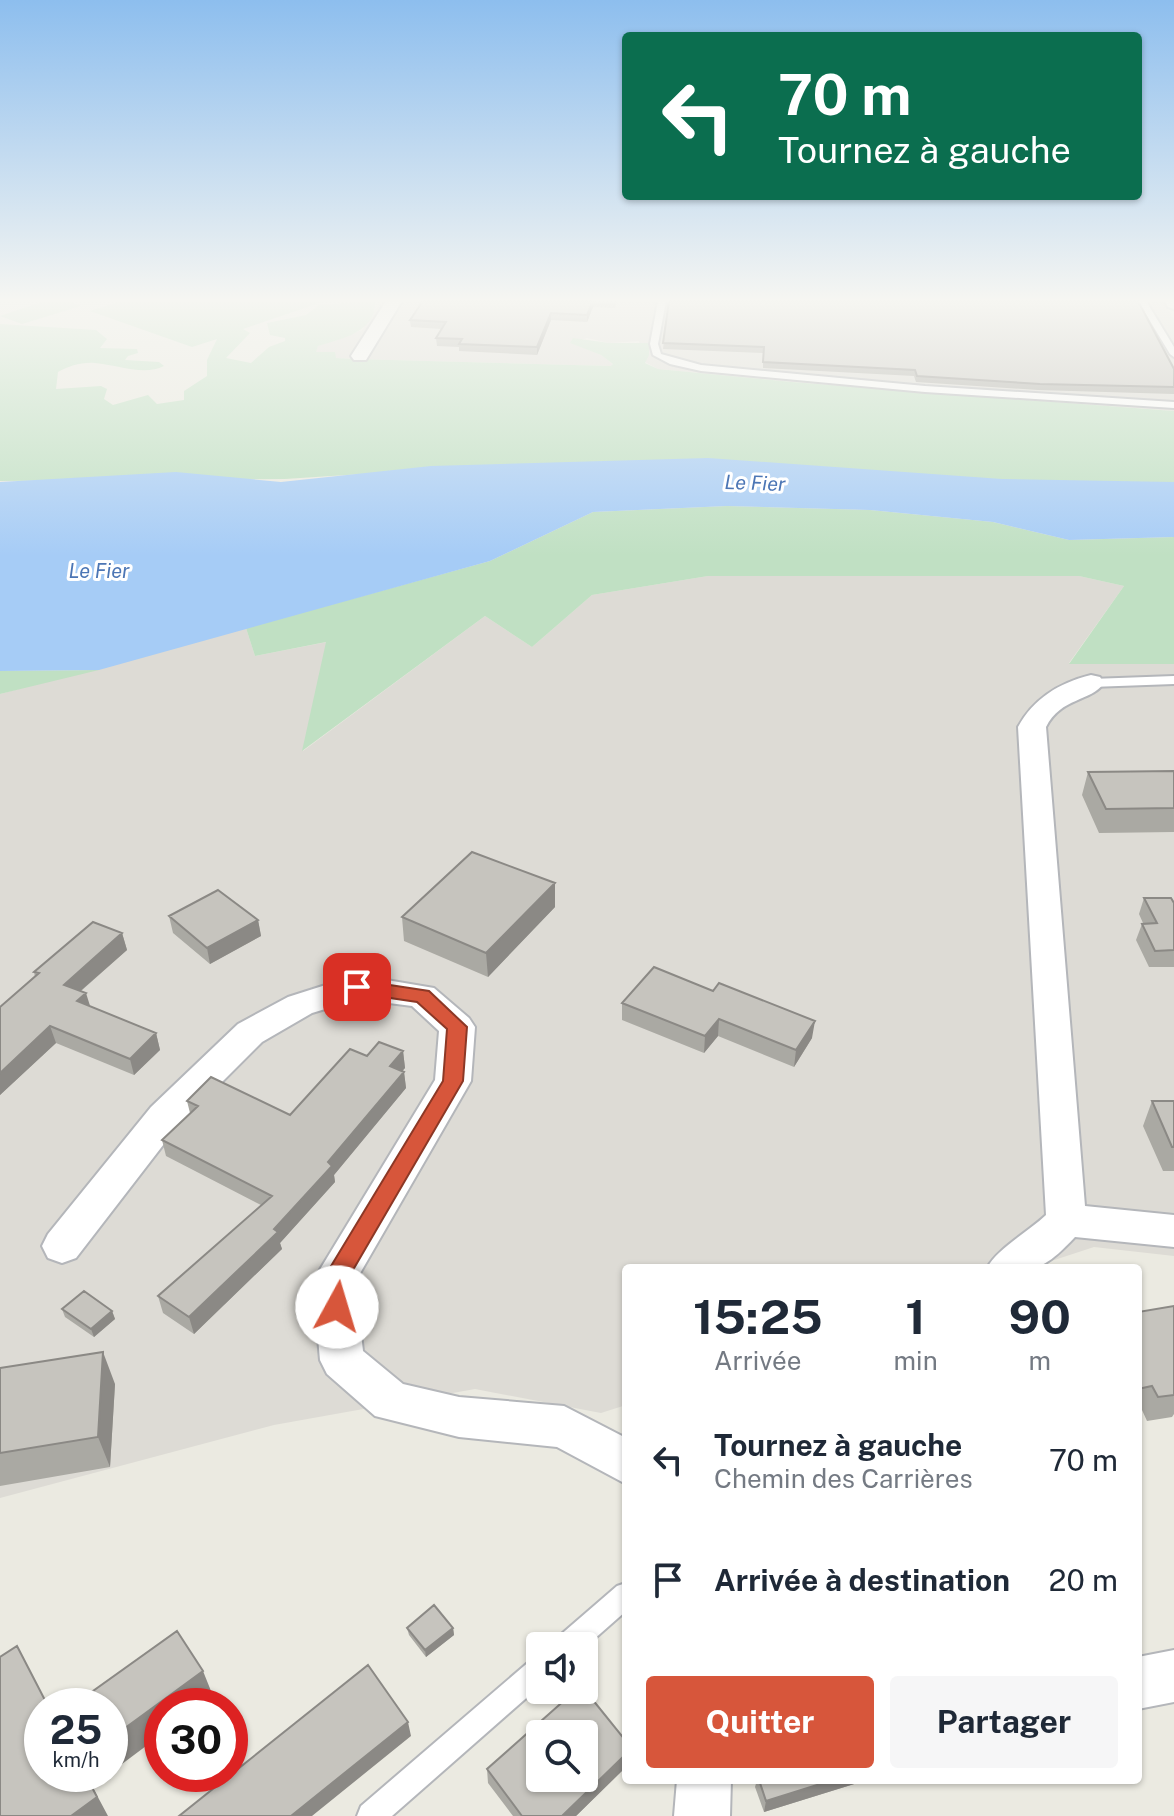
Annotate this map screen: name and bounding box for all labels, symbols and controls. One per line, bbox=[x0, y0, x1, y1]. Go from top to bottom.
text: 70 m bbox=[778, 62, 911, 128]
icon: left bbox=[646, 64, 750, 168]
text: Tournez à gauche bbox=[778, 129, 1071, 171]
water label: Le Fier bbox=[724, 470, 786, 496]
water label: Le Fier bbox=[68, 559, 130, 583]
pin bbox=[323, 953, 391, 1021]
icon: arrive bbox=[335, 965, 379, 1009]
position arrow bbox=[295, 1265, 379, 1349]
text: 15:25 bbox=[693, 1288, 823, 1345]
text: 1 bbox=[905, 1288, 926, 1345]
text: 90 bbox=[1009, 1288, 1071, 1345]
text: Arrivée bbox=[714, 1345, 802, 1376]
text: min bbox=[894, 1345, 938, 1376]
text: m bbox=[1029, 1345, 1051, 1376]
text: Tournez à gauche bbox=[714, 1427, 962, 1463]
icon: left bbox=[646, 1438, 690, 1482]
text: 70 m bbox=[1049, 1442, 1118, 1478]
text: Chemin des Carrières bbox=[714, 1463, 973, 1494]
icon: arrive bbox=[646, 1558, 690, 1602]
text: Arrivée à destination bbox=[714, 1562, 1010, 1598]
text: 20 m bbox=[1049, 1562, 1118, 1598]
map controls bbox=[526, 1632, 598, 1792]
button: sound bbox=[526, 1632, 598, 1704]
button: Quitter bbox=[646, 1676, 874, 1768]
button: Partager bbox=[890, 1676, 1118, 1768]
speed limit sign: 30 bbox=[144, 1688, 248, 1792]
text: 25 bbox=[50, 1706, 102, 1753]
button: search bbox=[526, 1720, 598, 1792]
text: km/h bbox=[52, 1748, 100, 1772]

